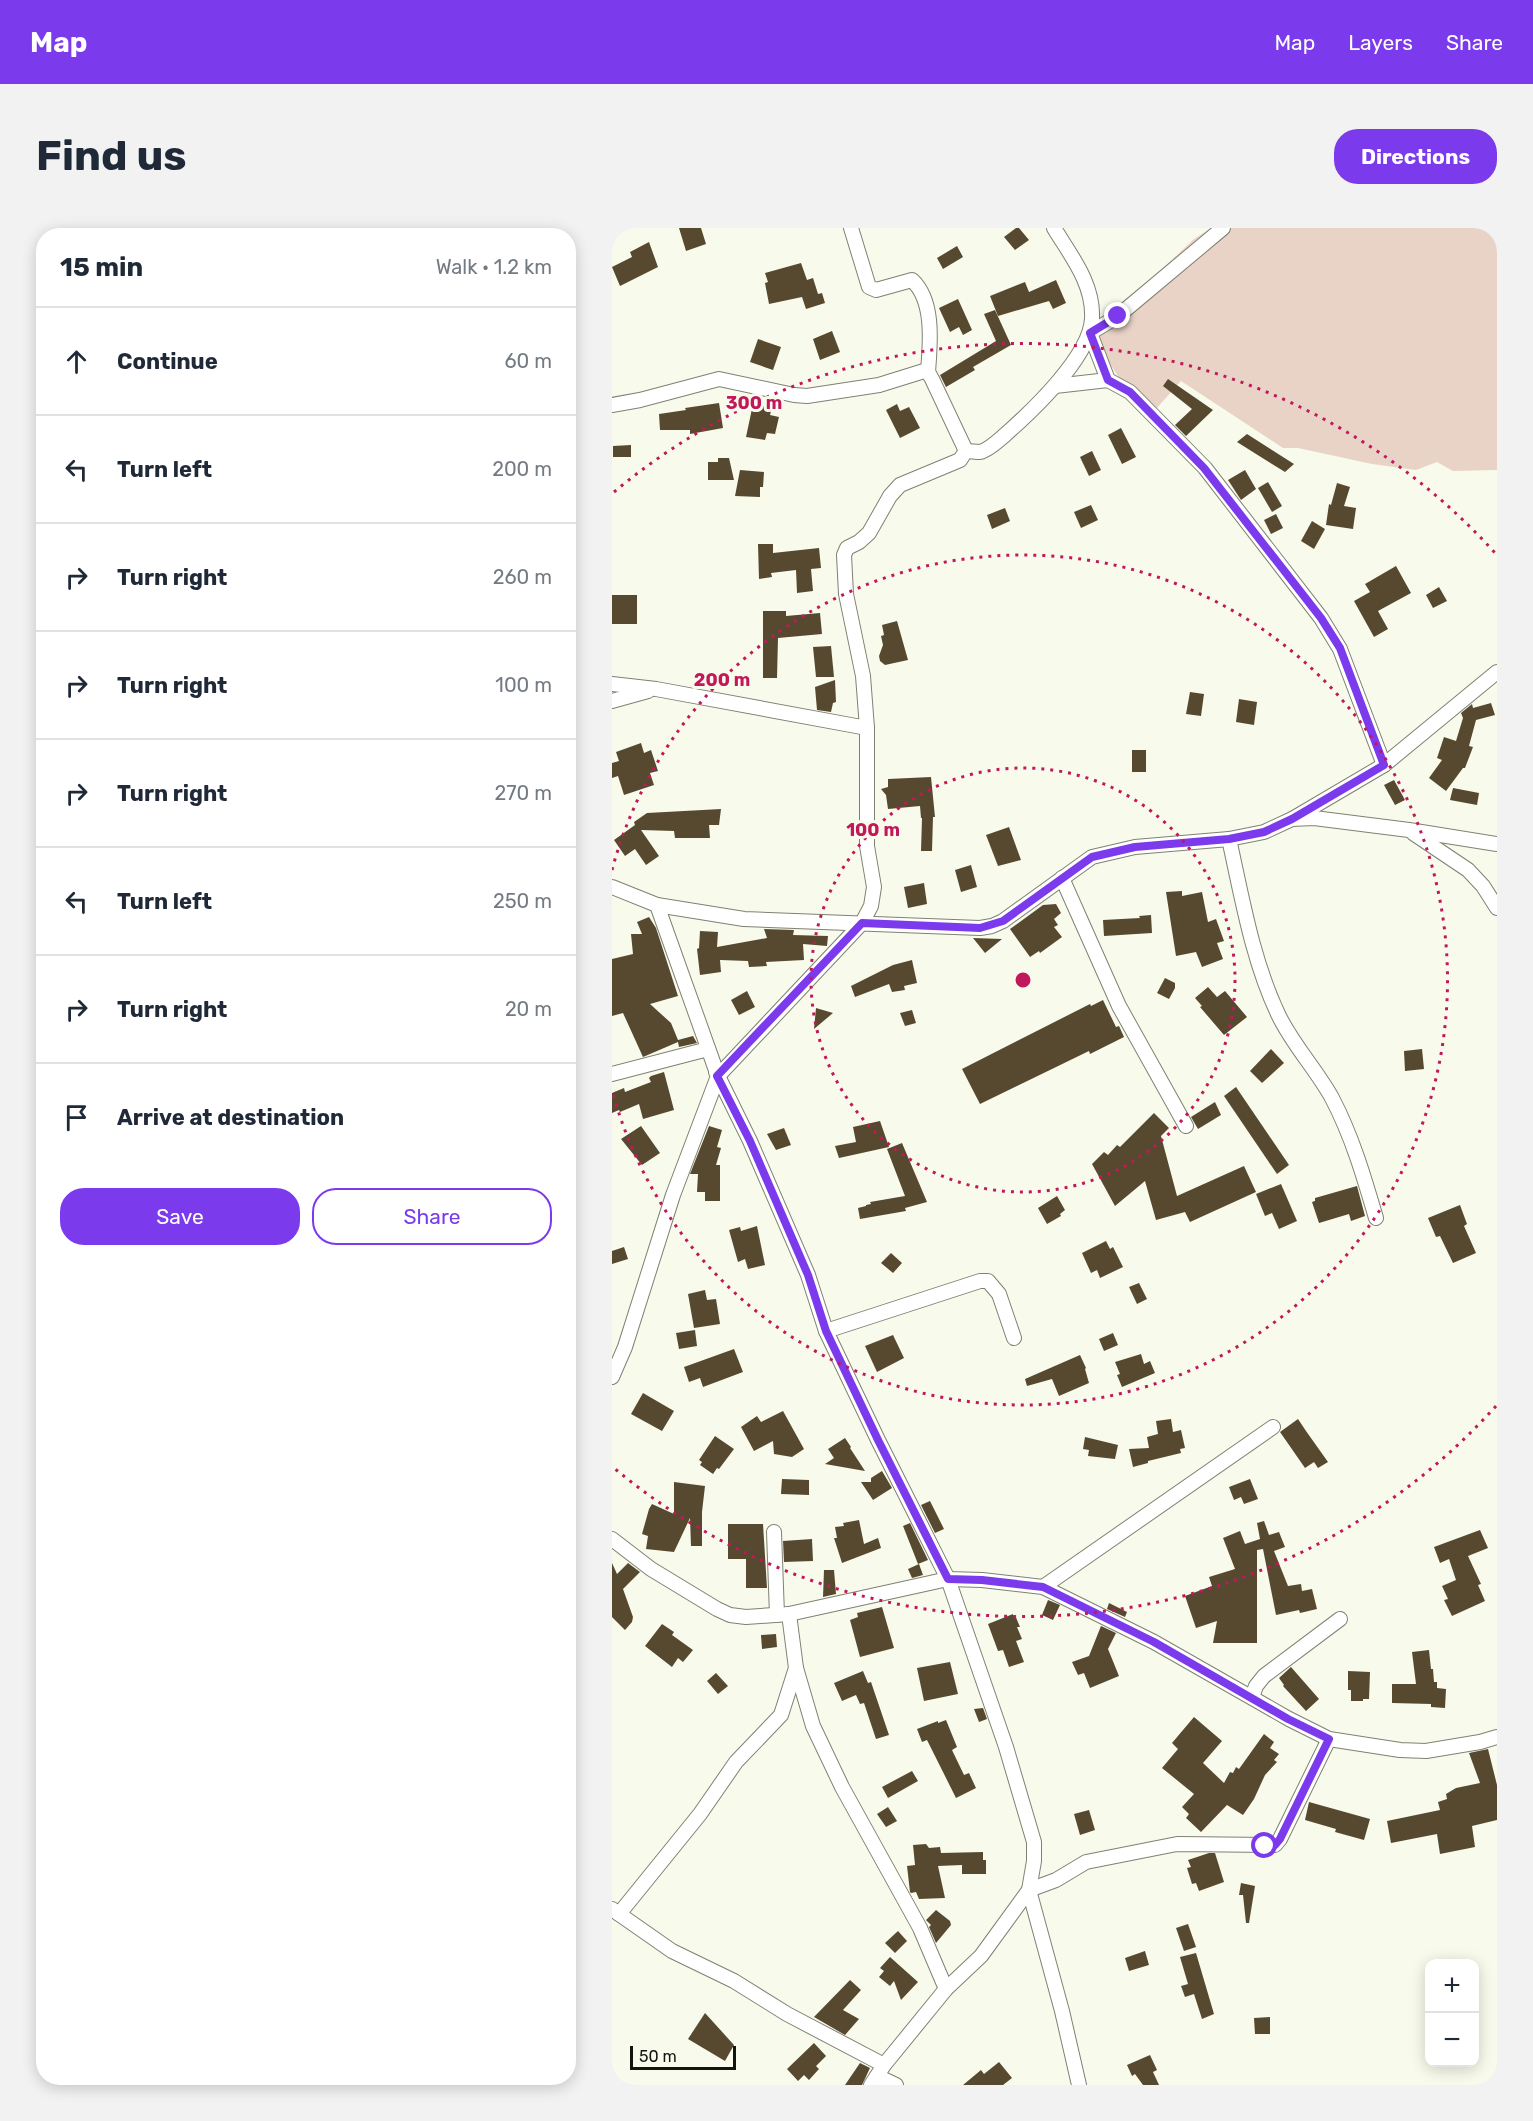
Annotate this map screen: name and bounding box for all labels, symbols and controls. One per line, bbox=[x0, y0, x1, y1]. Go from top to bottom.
text: Map bbox=[30, 26, 87, 59]
text: Map bbox=[1274, 30, 1315, 55]
text: Layers bbox=[1348, 30, 1413, 55]
text: Share bbox=[1446, 30, 1503, 55]
button: Directions bbox=[1334, 129, 1497, 184]
text: Find us bbox=[36, 131, 187, 181]
text: 15 min bbox=[60, 252, 143, 283]
text: Walk · 1.2 km bbox=[436, 255, 552, 279]
route end bbox=[1104, 302, 1130, 328]
icon: ahead bbox=[60, 345, 93, 378]
text: Continue bbox=[117, 348, 218, 375]
text: 60 m bbox=[505, 349, 552, 373]
text: 300 m bbox=[726, 392, 782, 414]
icon: left bbox=[60, 453, 93, 486]
text: Turn left bbox=[117, 456, 212, 483]
text: 200 m bbox=[492, 457, 552, 481]
icon: right bbox=[60, 561, 93, 594]
text: Turn right bbox=[117, 564, 227, 591]
text: 260 m bbox=[493, 565, 552, 589]
icon: right bbox=[60, 669, 93, 702]
text: 200 m bbox=[694, 669, 750, 691]
text: Turn right bbox=[117, 672, 227, 699]
text: 100 m bbox=[495, 673, 552, 697]
icon: right bbox=[60, 777, 93, 810]
text: Turn right bbox=[117, 780, 227, 807]
text: 270 m bbox=[495, 781, 552, 805]
text: 100 m bbox=[846, 819, 900, 841]
icon: left bbox=[60, 885, 93, 918]
text: Turn left bbox=[117, 888, 212, 915]
text: 250 m bbox=[493, 889, 552, 913]
centre of rings bbox=[1013, 970, 1033, 990]
icon: right bbox=[60, 993, 93, 1026]
text: Turn right bbox=[117, 996, 227, 1023]
text: 20 m bbox=[505, 997, 552, 1021]
icon: arrive bbox=[60, 1101, 93, 1134]
text: Arrive at destination bbox=[117, 1104, 344, 1131]
button: Save bbox=[60, 1188, 300, 1245]
button: Share bbox=[312, 1188, 552, 1245]
route start bbox=[1251, 1832, 1277, 1858]
map controls bbox=[1425, 1959, 1479, 2067]
button: + bbox=[1425, 1959, 1479, 2013]
button: − bbox=[1425, 2013, 1479, 2067]
scale bar bbox=[630, 2043, 736, 2070]
text: 50 m bbox=[639, 2047, 677, 2066]

